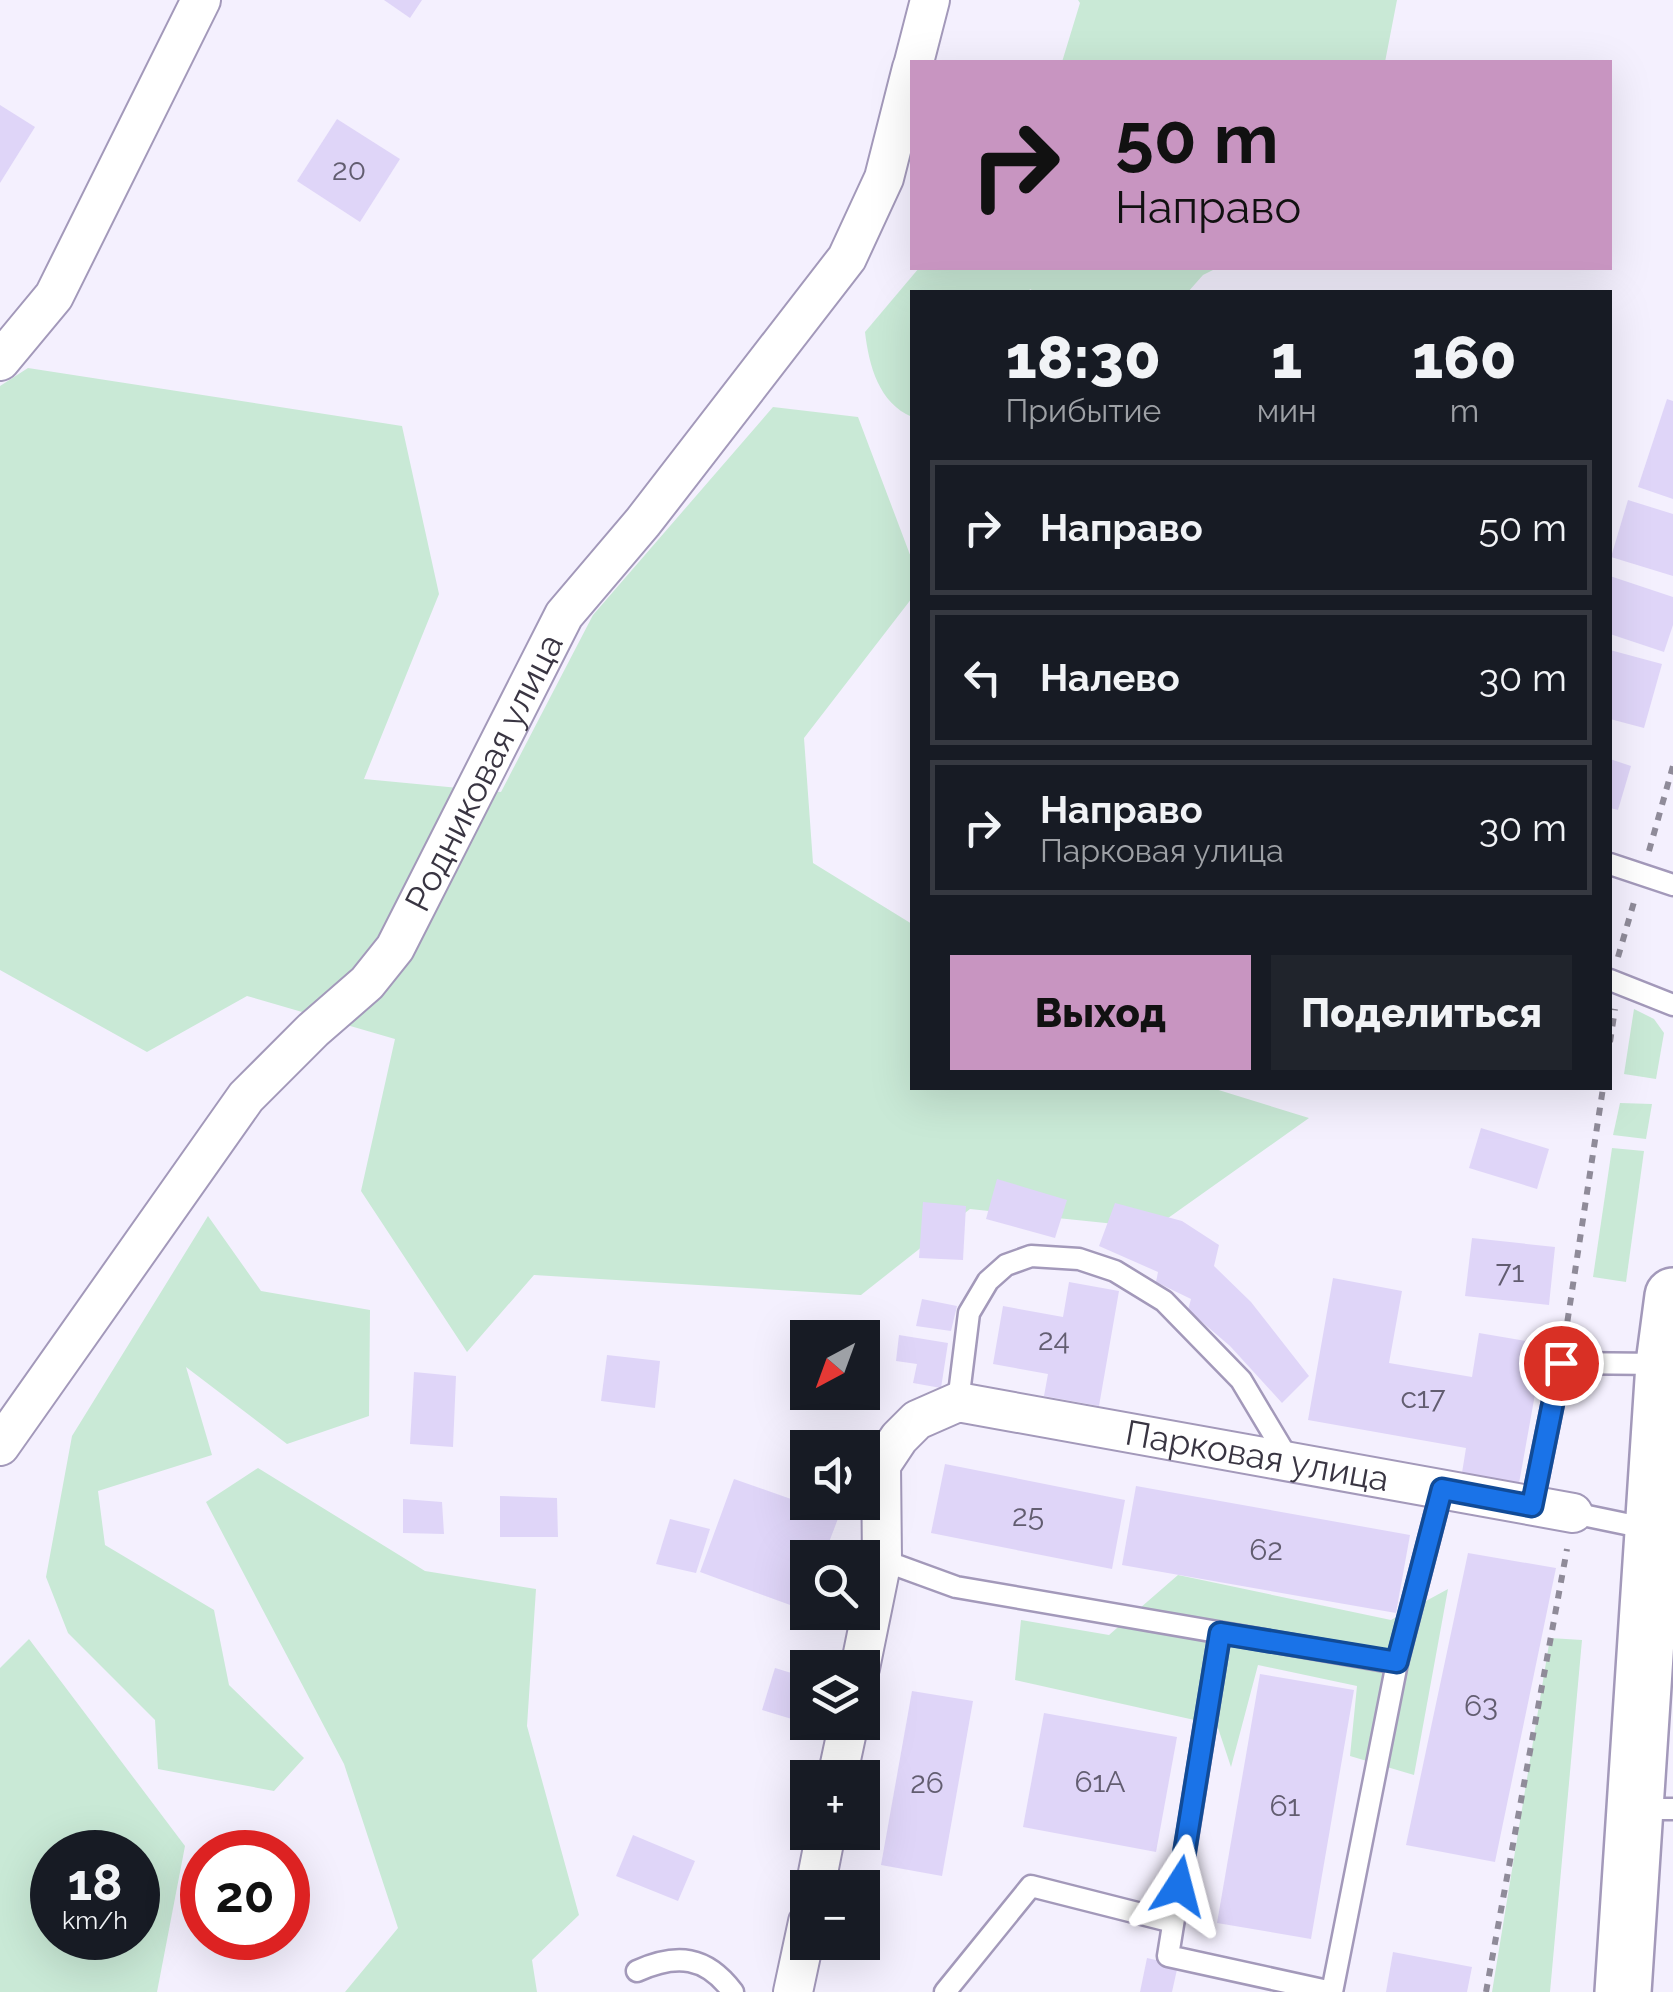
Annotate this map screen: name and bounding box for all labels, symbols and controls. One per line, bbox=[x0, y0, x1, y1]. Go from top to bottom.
text: 50 m bbox=[1115, 97, 1279, 179]
icon: right bbox=[950, 100, 1080, 230]
house number: 20 bbox=[332, 152, 366, 187]
text: Направо bbox=[1115, 181, 1301, 234]
text: 18:30 bbox=[1006, 322, 1161, 392]
text: 1 bbox=[1271, 322, 1302, 392]
text: 160 bbox=[1412, 322, 1517, 392]
text: Прибытие bbox=[1005, 392, 1161, 429]
text: мин bbox=[1257, 392, 1317, 429]
text: m bbox=[1450, 392, 1479, 429]
icon: right bbox=[955, 500, 1010, 555]
text: Направо bbox=[1040, 505, 1203, 550]
text: 50 m bbox=[1478, 505, 1567, 550]
street label: Родниковая улица bbox=[396, 627, 571, 918]
icon: left bbox=[955, 650, 1010, 705]
text: Налево bbox=[1040, 655, 1180, 700]
text: 30 m bbox=[1479, 655, 1567, 700]
text: Направо bbox=[1040, 787, 1203, 832]
icon: right bbox=[955, 800, 1010, 855]
text: 30 m bbox=[1479, 805, 1567, 850]
text: Парковая улица bbox=[1040, 832, 1284, 869]
button: Выход bbox=[950, 955, 1251, 1070]
button: Поделиться bbox=[1271, 955, 1572, 1070]
house number: 71 bbox=[1496, 1254, 1525, 1289]
north arrow bbox=[790, 1320, 880, 1410]
map controls bbox=[790, 1320, 880, 1960]
pin bbox=[1519, 1321, 1604, 1406]
house number: 24 bbox=[1038, 1322, 1070, 1357]
icon: arrive bbox=[1534, 1336, 1589, 1391]
house number: с17 bbox=[1400, 1380, 1446, 1415]
street label: Парковая улица bbox=[1122, 1412, 1392, 1499]
button: sound bbox=[790, 1430, 880, 1520]
house number: 25 bbox=[1012, 1498, 1044, 1533]
house number: 62 bbox=[1249, 1532, 1283, 1567]
button: search bbox=[790, 1540, 880, 1630]
button: layers bbox=[790, 1650, 880, 1740]
house number: 63 bbox=[1464, 1688, 1498, 1723]
button: + bbox=[790, 1760, 880, 1850]
house number: 61А bbox=[1074, 1764, 1126, 1799]
house number: 26 bbox=[910, 1765, 944, 1800]
house number: 61 bbox=[1270, 1788, 1301, 1823]
speed limit sign: 20 bbox=[180, 1830, 310, 1960]
position arrow bbox=[1127, 1834, 1231, 1938]
text: 18 bbox=[68, 1853, 122, 1912]
button: − bbox=[790, 1870, 880, 1960]
text: km/h bbox=[62, 1905, 128, 1935]

